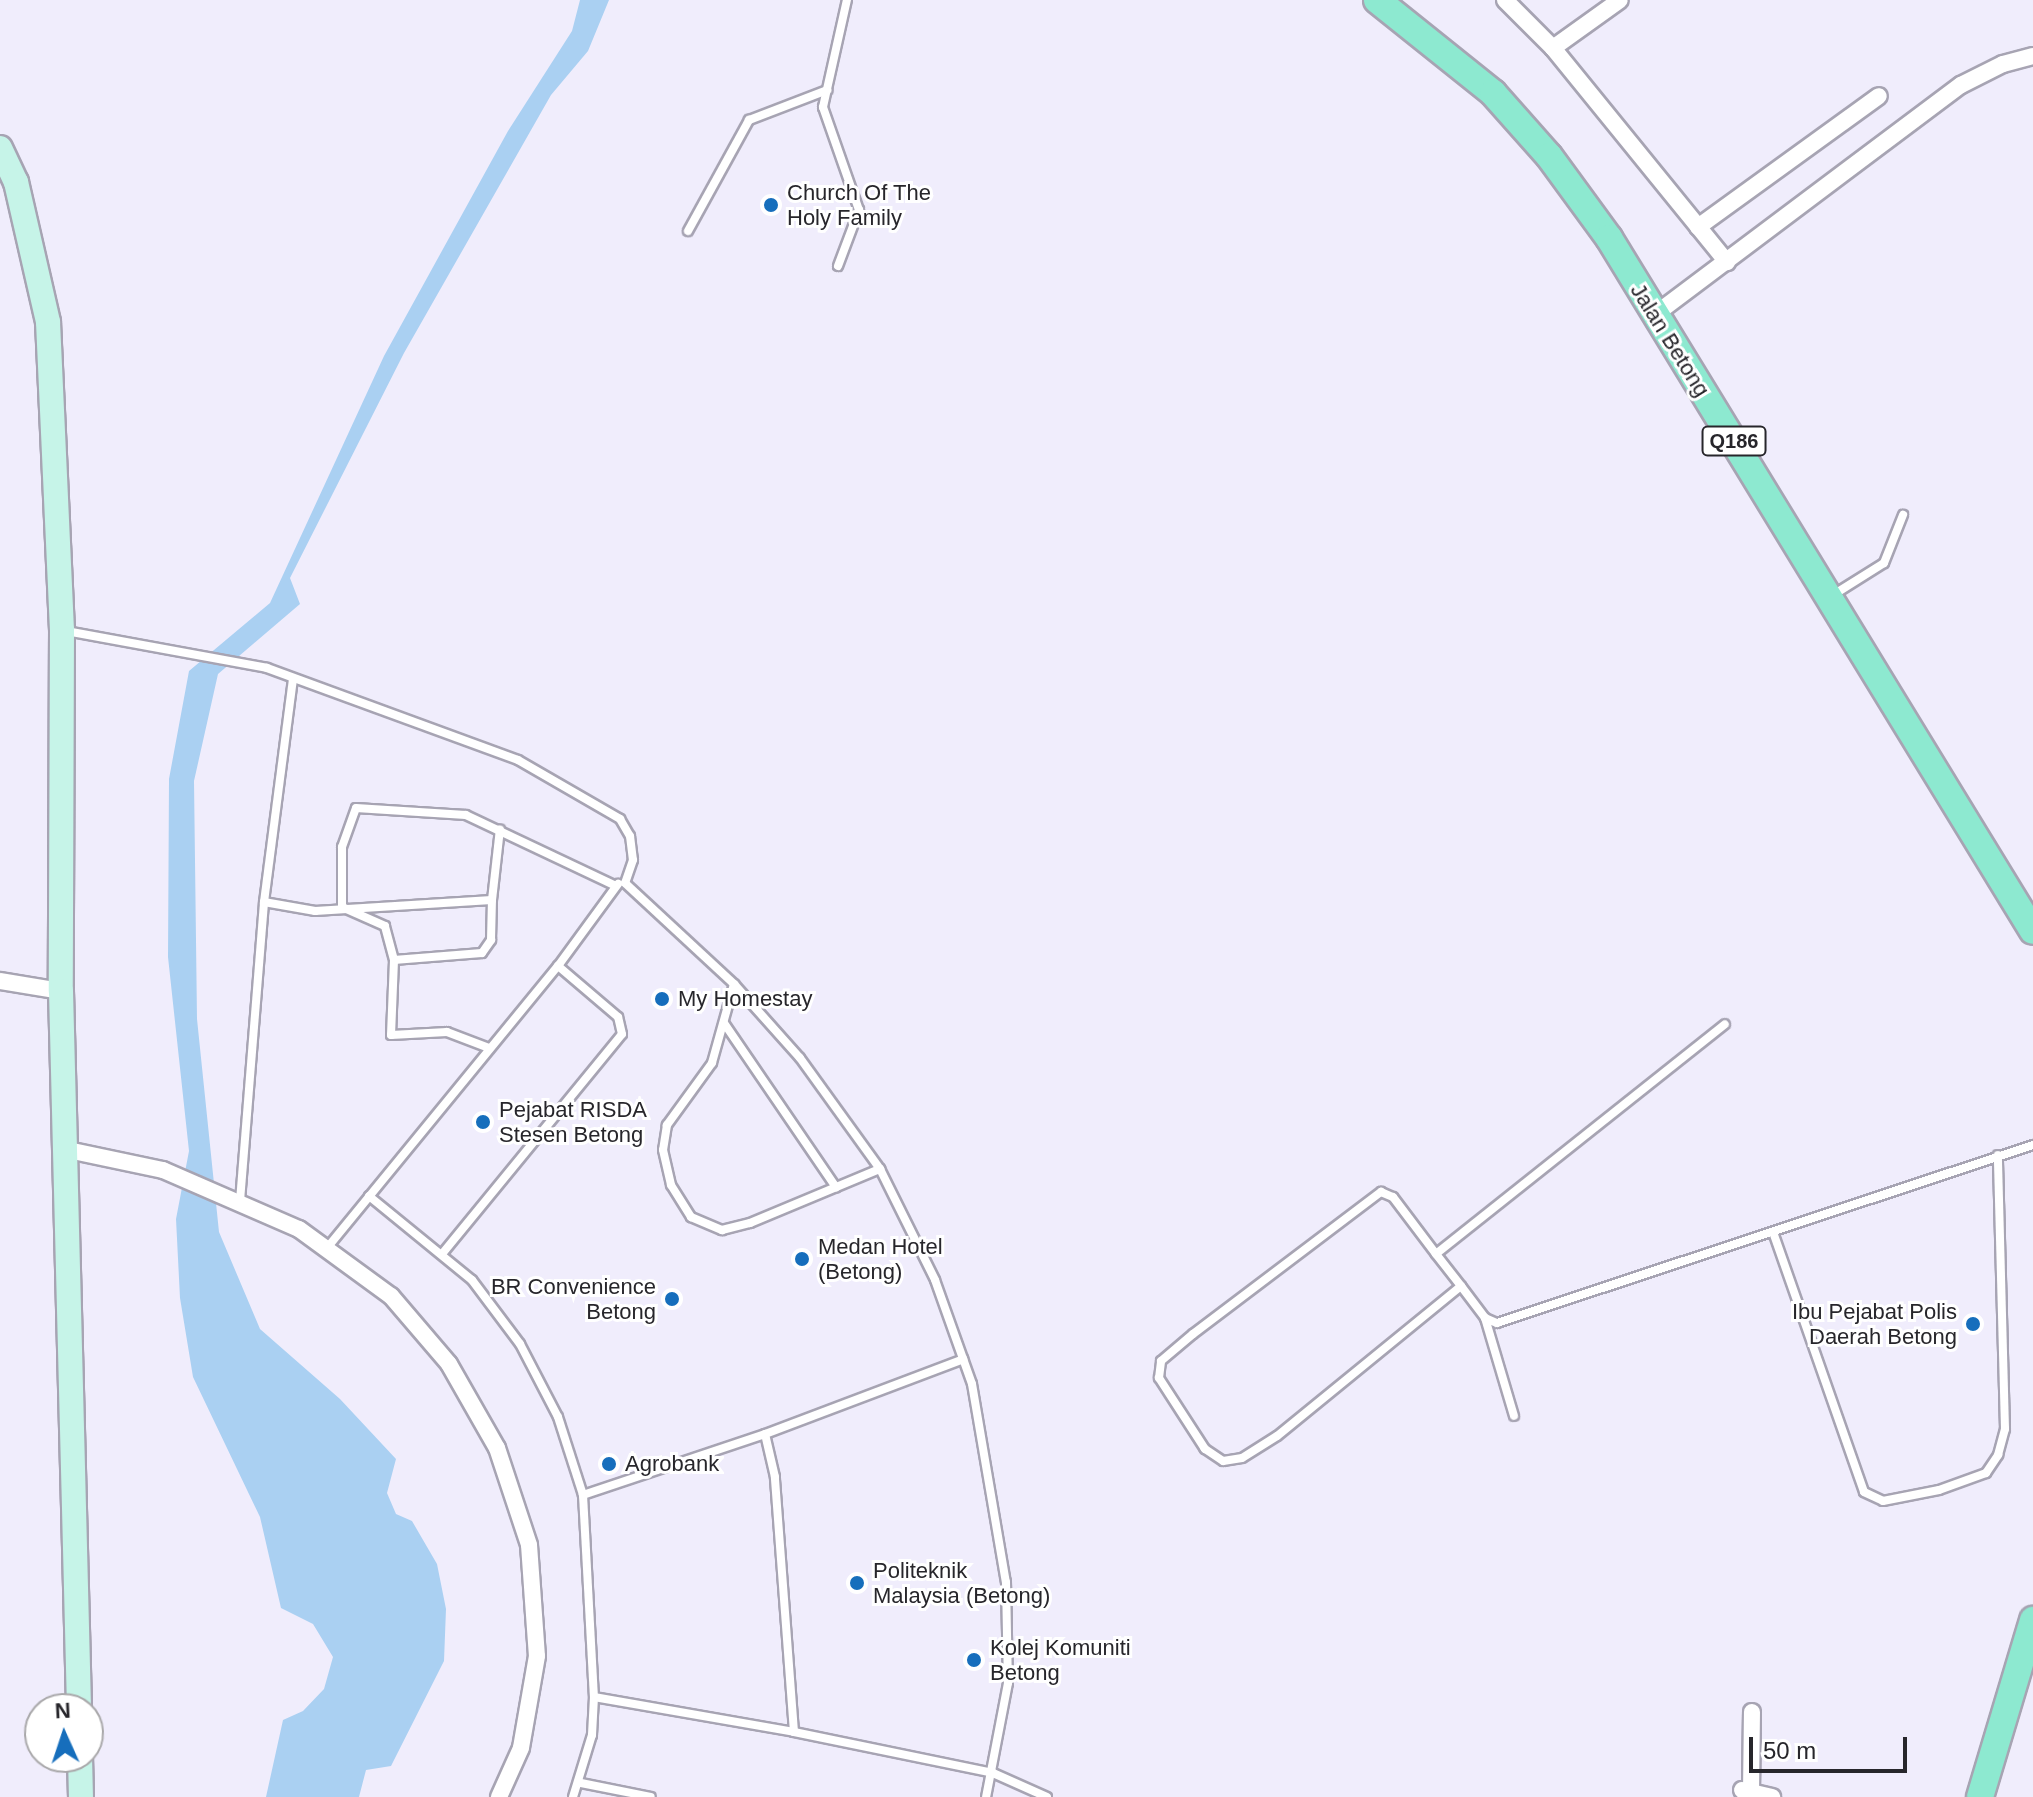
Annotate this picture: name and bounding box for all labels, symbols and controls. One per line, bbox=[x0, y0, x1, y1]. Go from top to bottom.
place label: Church Of The Holy Family bbox=[787, 179, 931, 230]
marker: Church Of The Holy Family bbox=[762, 196, 780, 214]
street label: Jalan Betong bbox=[1625, 279, 1715, 401]
road number: Q186 bbox=[1700, 425, 1768, 457]
place label: My Homestay bbox=[678, 986, 812, 1012]
marker: My Homestay bbox=[653, 990, 671, 1008]
place label: Pejabat RISDA Stesen Betong bbox=[499, 1096, 647, 1148]
marker: Pejabat RISDA Stesen Betong bbox=[474, 1113, 492, 1131]
place label: Medan Hotel (Betong) bbox=[818, 1233, 943, 1284]
marker: Medan Hotel (Betong) bbox=[793, 1250, 811, 1268]
place label: BR Convenience Betong bbox=[491, 1273, 656, 1324]
marker: BR Convenience Betong bbox=[663, 1290, 681, 1308]
place label: Ibu Pejabat Polis Daerah Betong bbox=[1792, 1298, 1957, 1350]
marker: Ibu Pejabat Polis Daerah Betong bbox=[1964, 1315, 1982, 1333]
place label: Agrobank bbox=[625, 1451, 719, 1477]
marker: Agrobank bbox=[600, 1455, 618, 1473]
place label: Politeknik Malaysia (Betong) bbox=[873, 1557, 1050, 1608]
marker: Politeknik Malaysia (Betong) bbox=[848, 1574, 866, 1592]
place label: Kolej Komuniti Betong bbox=[990, 1634, 1131, 1686]
marker: Kolej Komuniti Betong bbox=[965, 1651, 983, 1669]
north arrow bbox=[24, 1693, 104, 1773]
text: N bbox=[54, 1698, 71, 1723]
scale bar bbox=[1753, 1721, 1911, 1771]
text: 50 m bbox=[1763, 1737, 1816, 1764]

